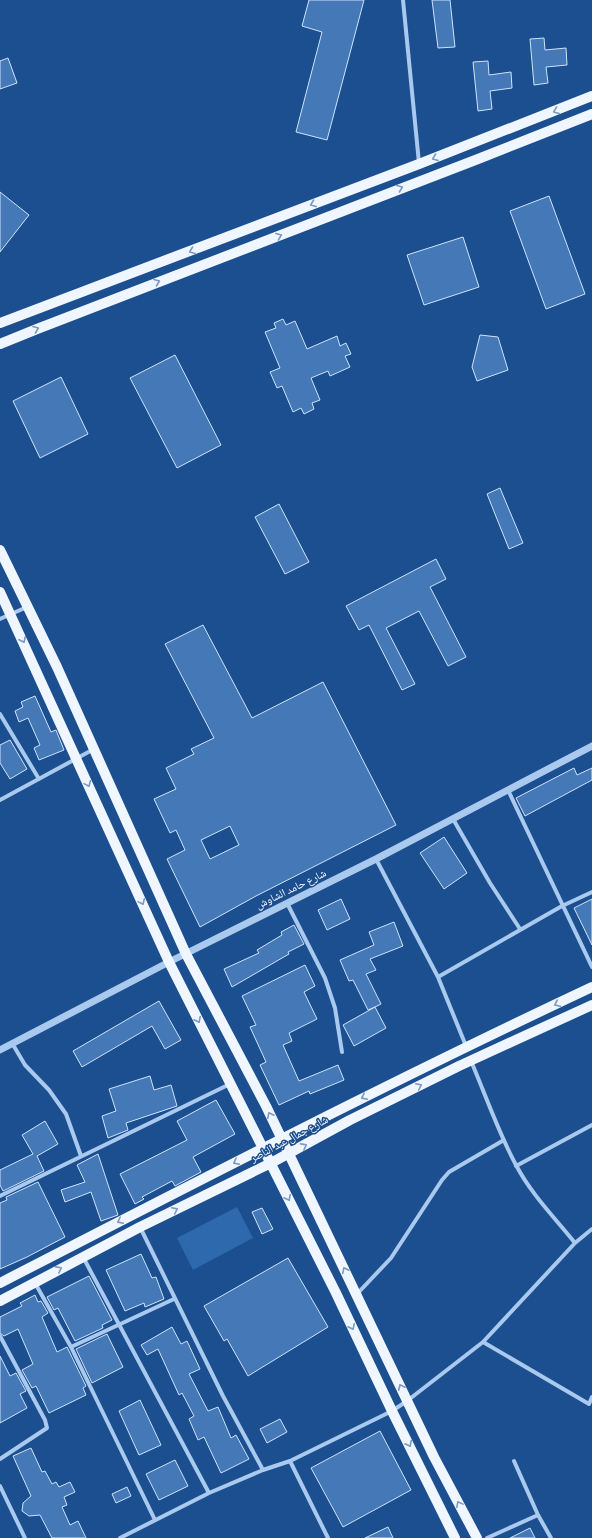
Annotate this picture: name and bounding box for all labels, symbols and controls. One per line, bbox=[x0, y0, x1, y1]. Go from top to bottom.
one-way arrow bbox=[552, 106, 559, 114]
one-way arrow bbox=[431, 154, 438, 162]
one-way arrow bbox=[396, 185, 403, 193]
one-way arrow bbox=[310, 199, 317, 207]
one-way arrow bbox=[275, 232, 282, 240]
one-way arrow bbox=[188, 246, 195, 254]
one-way arrow bbox=[154, 279, 161, 287]
one-way arrow bbox=[31, 326, 39, 334]
one-way arrow bbox=[18, 636, 26, 643]
one-way arrow bbox=[84, 780, 92, 787]
street label: شارع حامد الشاوش bbox=[253, 865, 329, 913]
one-way arrow bbox=[137, 898, 145, 906]
one-way arrow bbox=[553, 999, 561, 1007]
one-way arrow bbox=[193, 1015, 201, 1023]
one-way arrow bbox=[415, 1083, 423, 1091]
one-way arrow bbox=[361, 1092, 368, 1100]
street label: شارع جمال عبد الناصر bbox=[246, 1112, 331, 1166]
one-way arrow bbox=[267, 1112, 275, 1119]
one-way arrow bbox=[299, 1143, 307, 1150]
one-way arrow bbox=[232, 1157, 240, 1164]
one-way arrow bbox=[283, 1194, 291, 1201]
one-way arrow bbox=[171, 1207, 178, 1215]
one-way arrow bbox=[117, 1216, 124, 1224]
one-way arrow bbox=[55, 1267, 62, 1274]
one-way arrow bbox=[342, 1267, 350, 1274]
one-way arrow bbox=[347, 1323, 355, 1330]
one-way arrow bbox=[398, 1384, 406, 1392]
one-way arrow bbox=[404, 1440, 411, 1447]
one-way arrow bbox=[456, 1500, 464, 1508]

